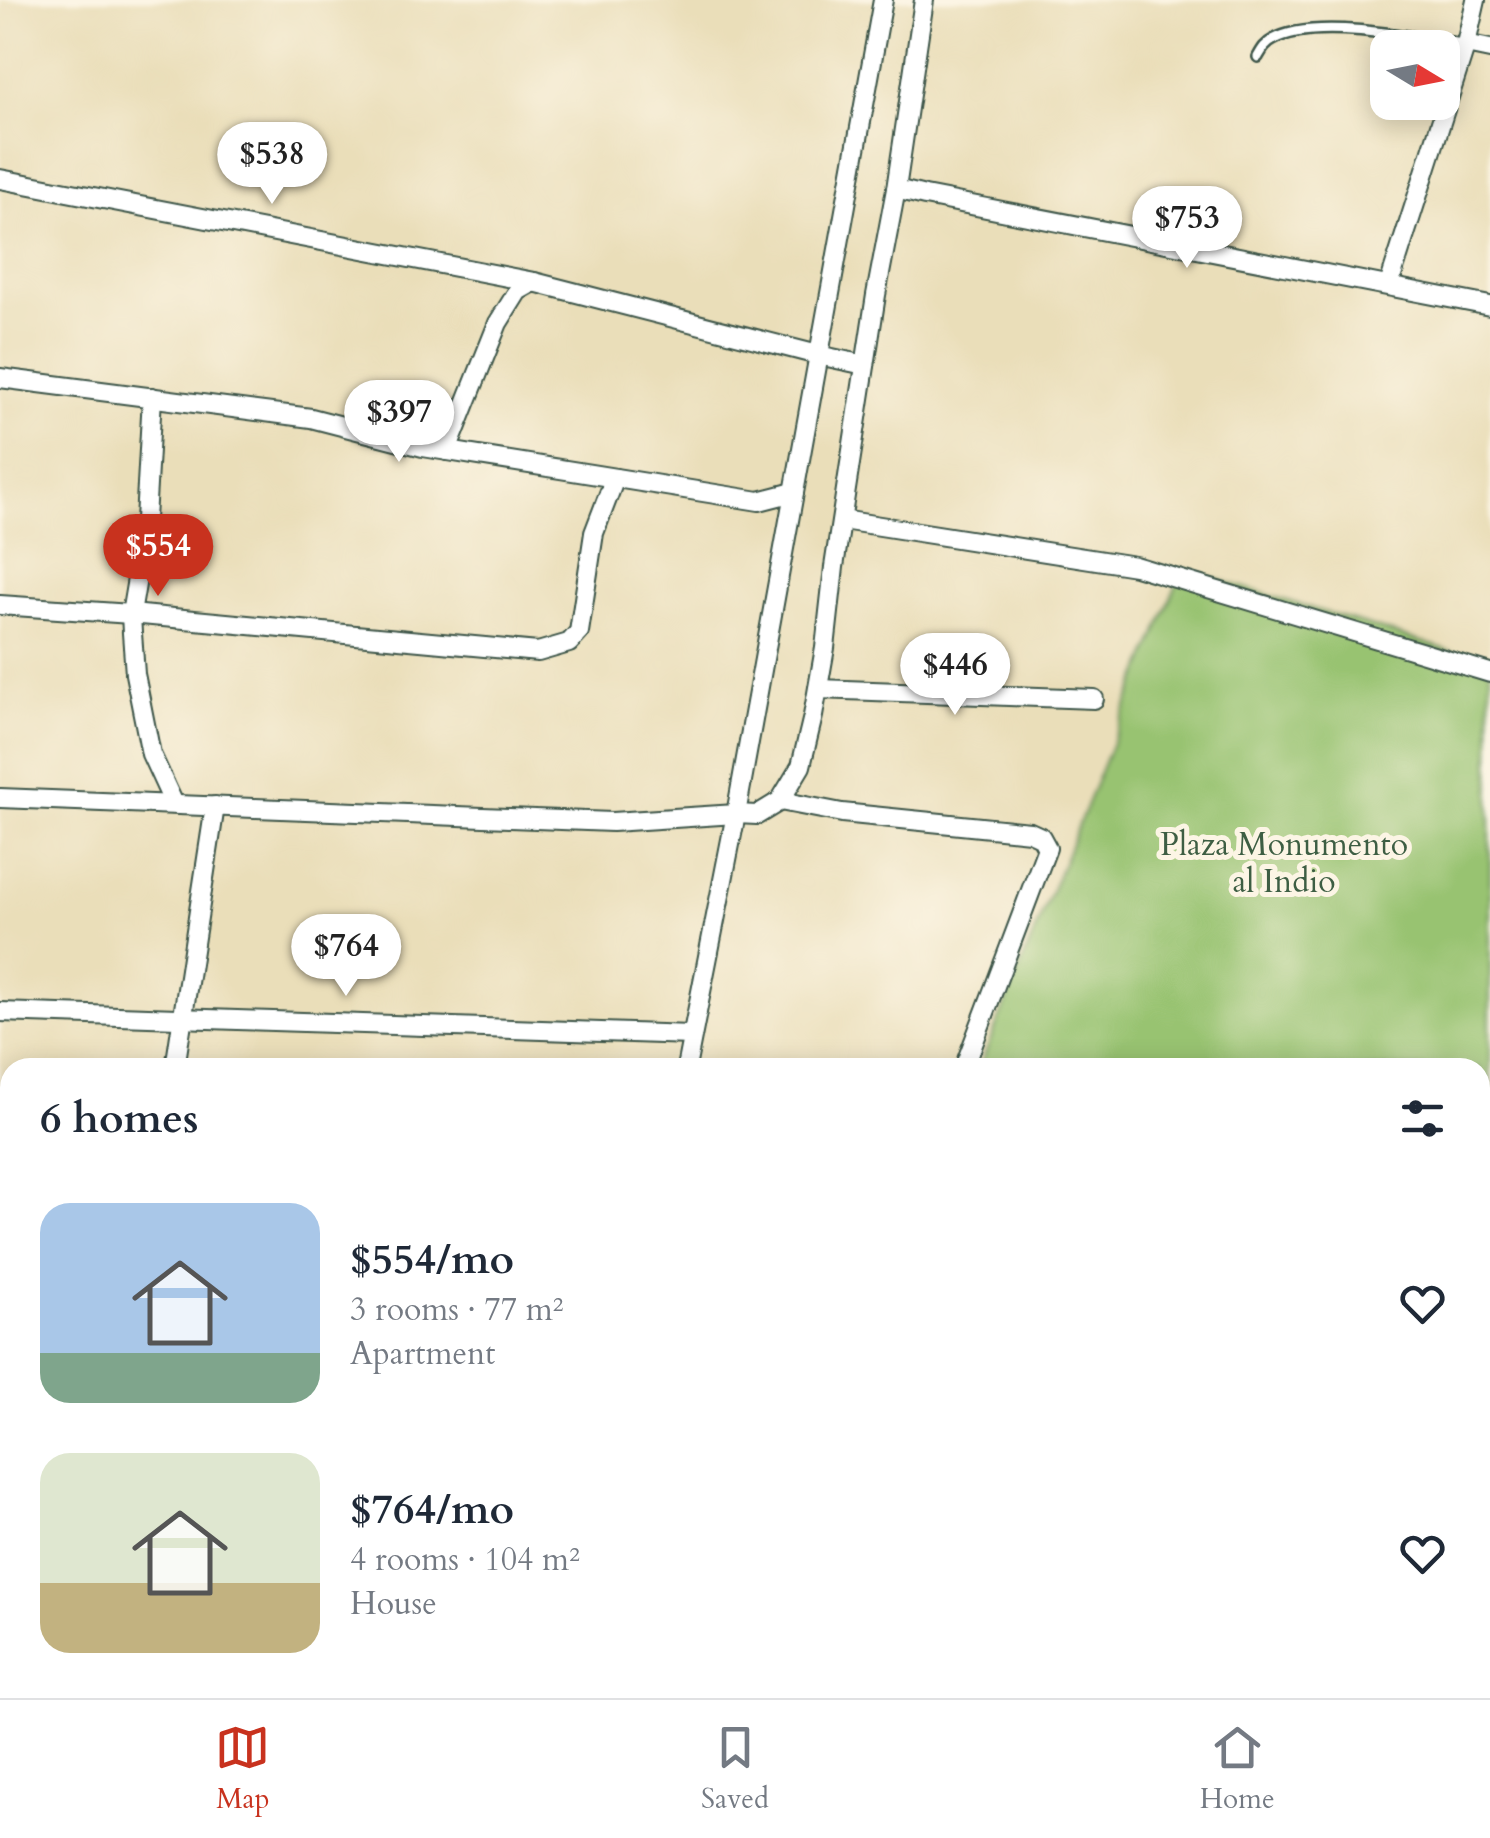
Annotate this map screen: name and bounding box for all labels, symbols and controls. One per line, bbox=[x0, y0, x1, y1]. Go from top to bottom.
north arrow bbox=[1370, 30, 1460, 120]
map controls bbox=[1370, 30, 1460, 120]
pin: $538 bbox=[213, 122, 331, 207]
text: $538 bbox=[239, 132, 305, 176]
pin: $753 bbox=[1128, 186, 1246, 271]
text: $753 bbox=[1154, 196, 1220, 240]
pin: $397 bbox=[340, 380, 458, 465]
text: $397 bbox=[366, 390, 432, 434]
pin: $554 bbox=[99, 514, 217, 599]
text: $554 bbox=[125, 524, 191, 568]
pin: $446 bbox=[896, 633, 1014, 718]
text: $446 bbox=[922, 643, 988, 687]
park label: Plaza Monumento al Indio bbox=[1160, 823, 1408, 904]
pin: $764 bbox=[287, 914, 405, 999]
text: $764 bbox=[313, 924, 379, 968]
text: 6 homes bbox=[40, 1090, 198, 1147]
icon: filters bbox=[1395, 1091, 1450, 1146]
text: $554/mo bbox=[350, 1231, 514, 1288]
icon: home bbox=[120, 1243, 240, 1363]
icon: heart bbox=[1395, 1276, 1450, 1331]
text: 3 rooms · 77 m² bbox=[350, 1288, 563, 1332]
text: Apartment bbox=[350, 1332, 495, 1376]
text: $764/mo bbox=[350, 1481, 514, 1538]
icon: home bbox=[120, 1493, 240, 1613]
icon: heart bbox=[1395, 1526, 1450, 1581]
text: 4 rooms · 104 m² bbox=[350, 1538, 580, 1582]
text: House bbox=[350, 1582, 437, 1626]
tab: Map bbox=[215, 1720, 270, 1818]
tab: Saved bbox=[701, 1720, 769, 1818]
tab: Home bbox=[1200, 1720, 1275, 1818]

